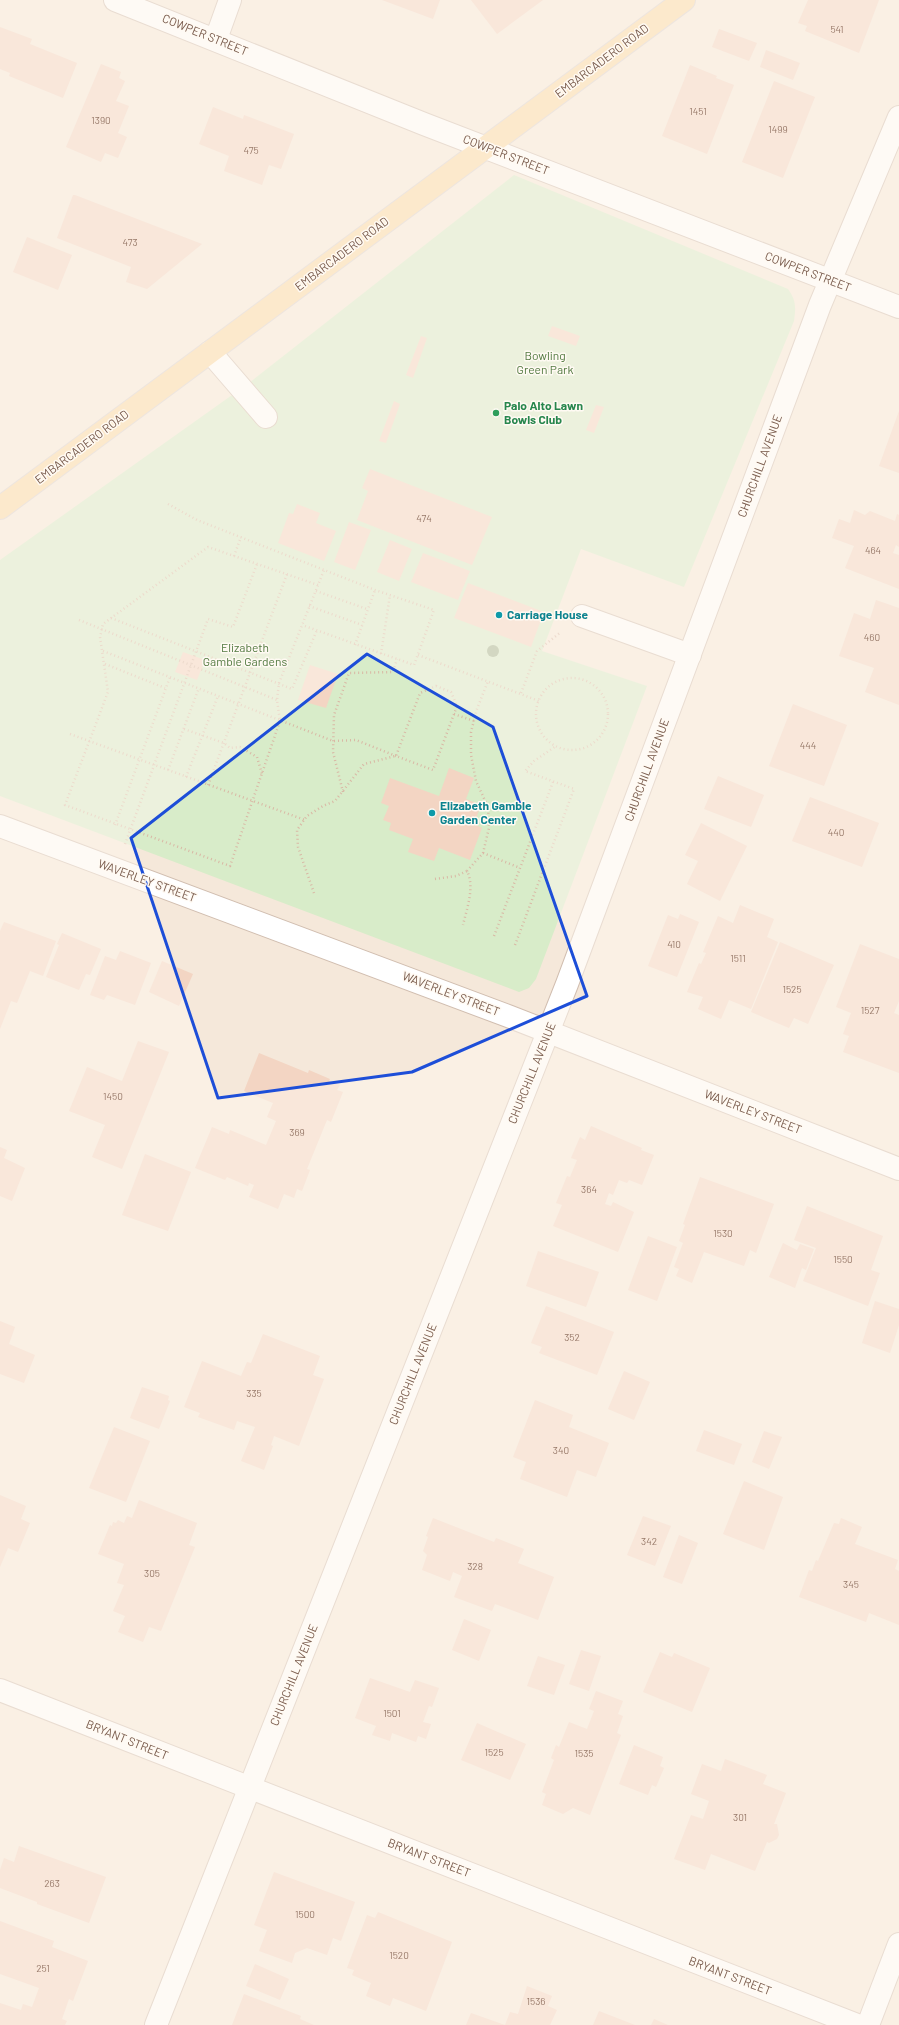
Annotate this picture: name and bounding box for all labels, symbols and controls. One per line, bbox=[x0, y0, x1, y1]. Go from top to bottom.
street label: COWPER STREET bbox=[160, 10, 251, 58]
street label: EMBARCADERO ROAD bbox=[552, 20, 651, 100]
house number: 541 bbox=[830, 23, 844, 35]
house number: 1451 bbox=[689, 105, 707, 117]
house number: 1390 bbox=[91, 114, 111, 126]
house number: 1499 bbox=[768, 123, 788, 135]
street label: COWPER STREET bbox=[461, 131, 552, 177]
house number: 475 bbox=[243, 144, 259, 156]
street label: EMBARCADERO ROAD bbox=[292, 213, 391, 293]
house number: 473 bbox=[122, 236, 138, 248]
street label: COWPER STREET bbox=[763, 248, 854, 294]
park label: Bowling Green Park bbox=[517, 348, 573, 376]
place label: Palo Alto Lawn Bowls Club bbox=[504, 398, 583, 426]
street label: EMBARCADERO ROAD bbox=[32, 406, 131, 486]
marker: Palo Alto Lawn Bowls Club bbox=[491, 408, 501, 418]
street label: CHURCHILL AVENUE bbox=[734, 412, 784, 519]
house number: 474 bbox=[416, 512, 432, 524]
house number: 464 bbox=[865, 544, 881, 556]
place label: Carriage House bbox=[507, 607, 589, 621]
marker: Carriage House bbox=[494, 610, 504, 620]
house number: 460 bbox=[864, 631, 880, 643]
park label: Elizabeth Gamble Gardens bbox=[203, 640, 287, 668]
street label: CHURCHILL AVENUE bbox=[621, 716, 671, 823]
house number: 444 bbox=[800, 739, 816, 751]
place label: Elizabeth Gamble Garden Center bbox=[440, 798, 532, 826]
marker: Elizabeth Gamble Garden Center bbox=[427, 808, 437, 818]
house number: 440 bbox=[828, 826, 844, 838]
street label: WAVERLEY STREET bbox=[96, 856, 198, 904]
house number: 410 bbox=[667, 938, 681, 950]
house number: 1511 bbox=[730, 952, 746, 964]
street label: WAVERLEY STREET bbox=[401, 968, 502, 1018]
house number: 1525 bbox=[782, 983, 802, 995]
house number: 1527 bbox=[861, 1004, 880, 1016]
street label: CHURCHILL AVENUE bbox=[504, 1020, 558, 1126]
street label: WAVERLEY STREET bbox=[703, 1086, 804, 1136]
house number: 1450 bbox=[103, 1090, 123, 1102]
house number: 369 bbox=[289, 1126, 305, 1138]
house number: 364 bbox=[581, 1183, 597, 1195]
house number: 1530 bbox=[713, 1227, 733, 1239]
house number: 1550 bbox=[833, 1253, 853, 1265]
street label: CHURCHILL AVENUE bbox=[385, 1321, 439, 1427]
house number: 352 bbox=[564, 1331, 580, 1343]
house number: 335 bbox=[246, 1387, 262, 1399]
house number: 340 bbox=[553, 1444, 569, 1456]
house number: 342 bbox=[641, 1535, 657, 1547]
house number: 328 bbox=[467, 1560, 483, 1572]
house number: 305 bbox=[144, 1567, 160, 1579]
house number: 345 bbox=[843, 1578, 859, 1590]
street label: CHURCHILL AVENUE bbox=[266, 1622, 320, 1728]
house number: 1501 bbox=[383, 1707, 401, 1719]
street label: BRYANT STREET bbox=[84, 1716, 171, 1762]
house number: 1525 bbox=[484, 1746, 504, 1758]
house number: 1535 bbox=[575, 1747, 593, 1759]
house number: 301 bbox=[733, 1811, 747, 1823]
street label: BRYANT STREET bbox=[386, 1835, 473, 1879]
house number: 263 bbox=[44, 1877, 60, 1889]
house number: 1500 bbox=[295, 1908, 315, 1920]
house number: 1520 bbox=[389, 1949, 409, 1961]
street label: BRYANT STREET bbox=[687, 1953, 774, 1997]
house number: 251 bbox=[36, 1962, 50, 1974]
house number: 1536 bbox=[527, 1995, 545, 2007]

